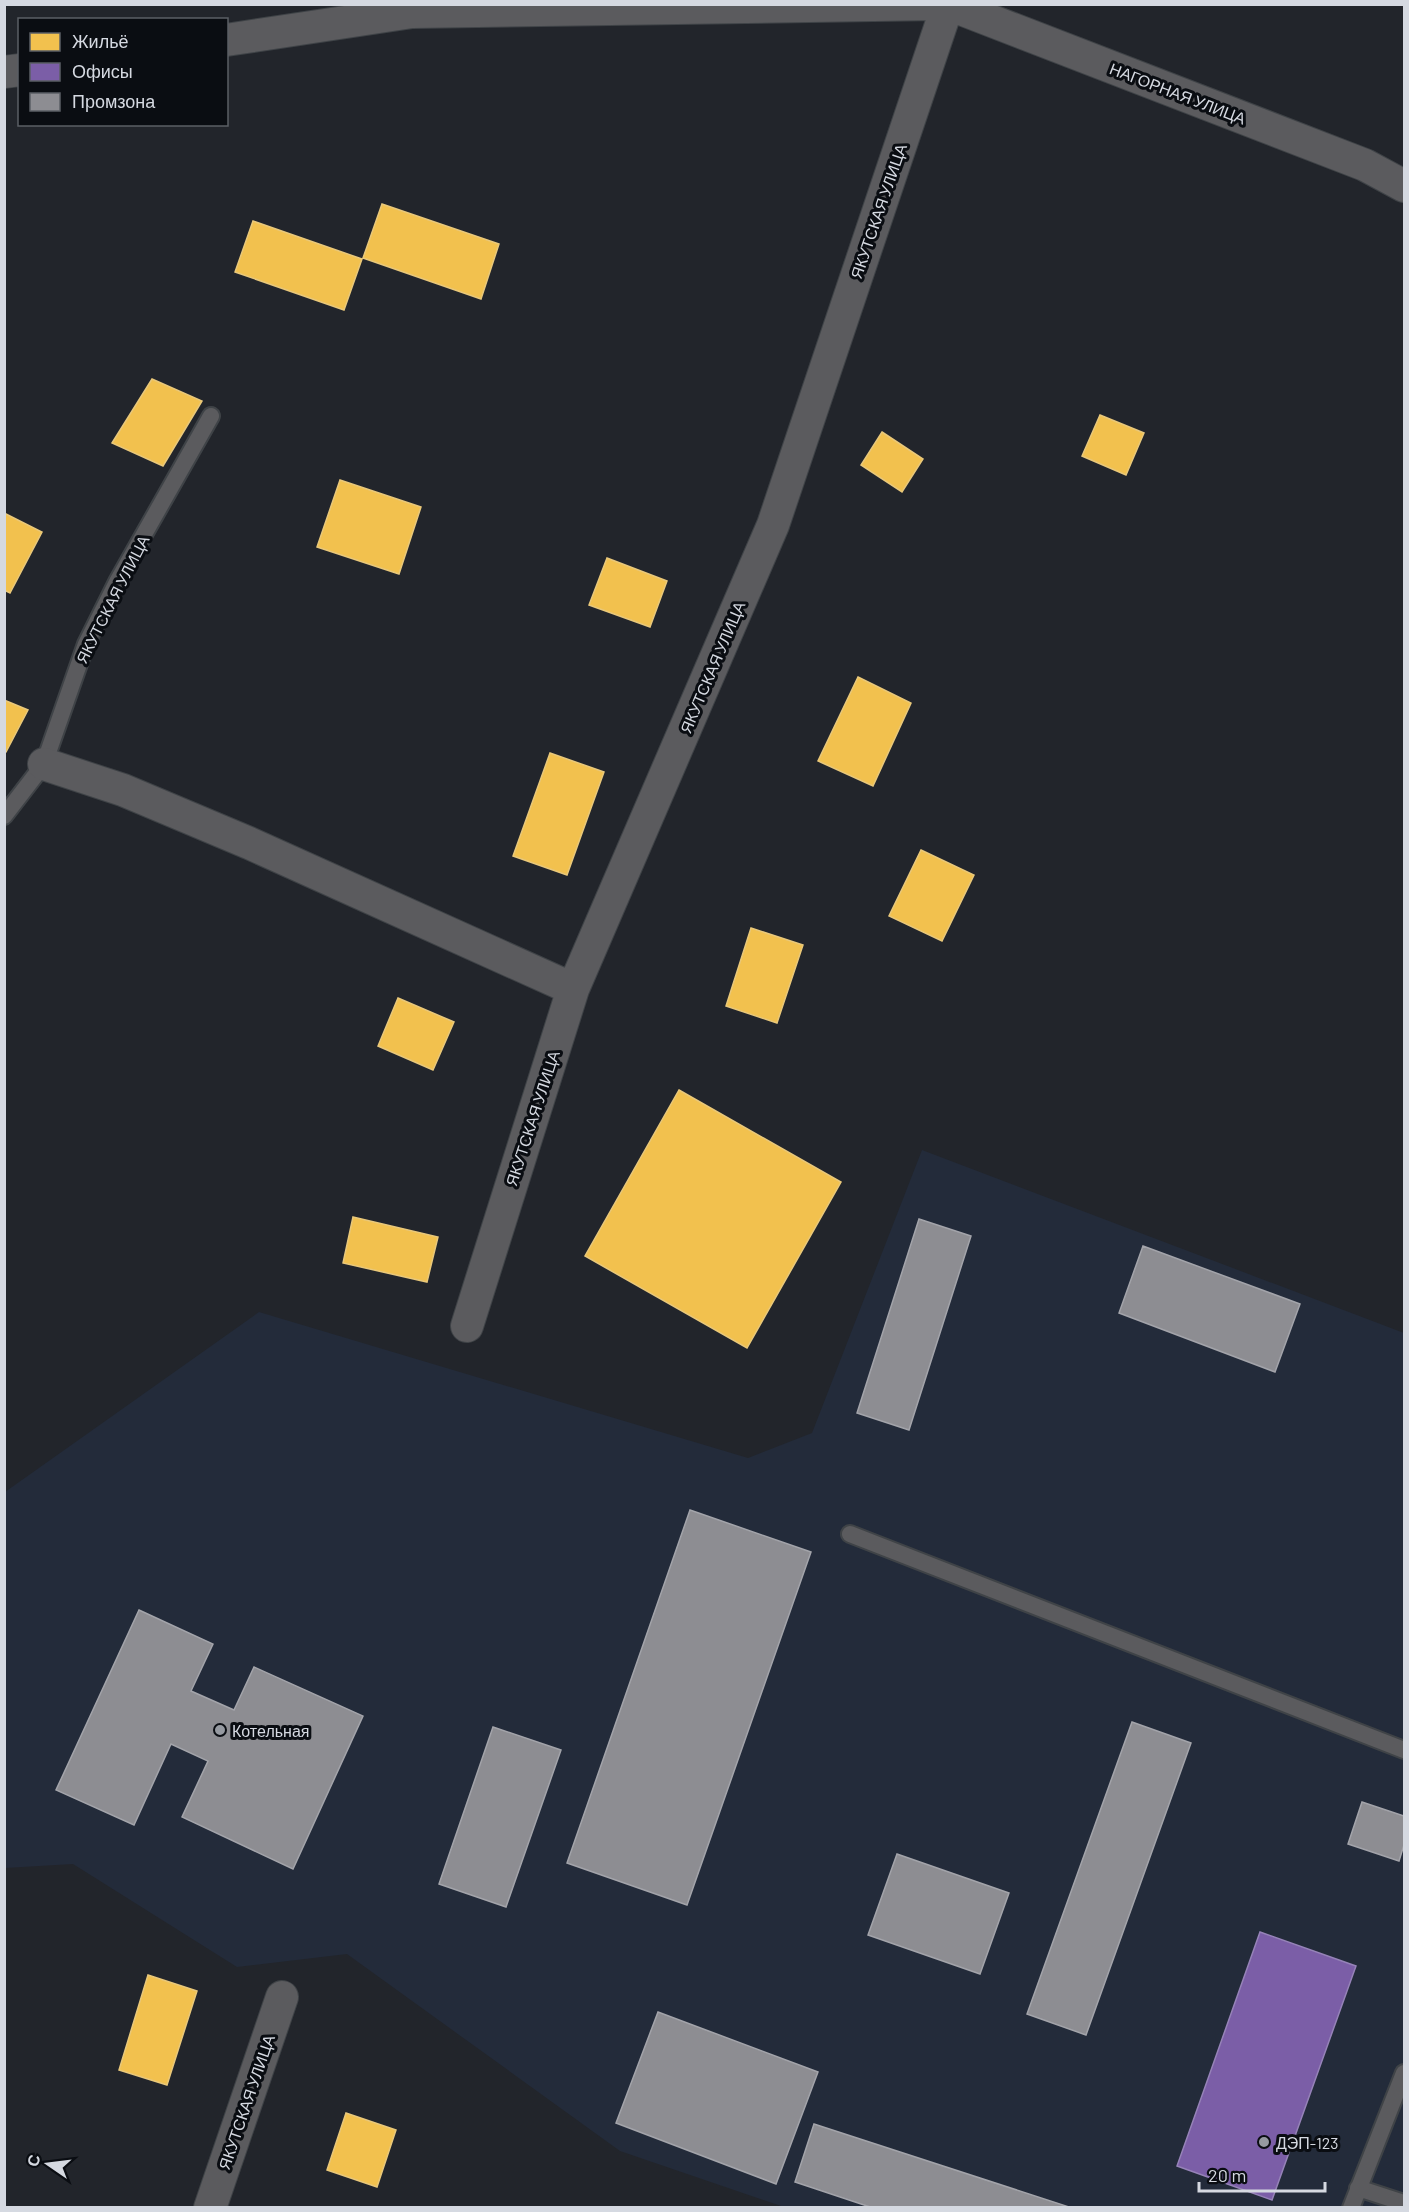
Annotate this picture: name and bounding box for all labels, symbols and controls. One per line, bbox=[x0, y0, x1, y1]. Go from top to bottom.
legend bbox=[18, 18, 228, 126]
text: Жильё bbox=[72, 30, 129, 52]
street label: НАГОРНАЯ УЛИЦА bbox=[1107, 58, 1249, 128]
text: Офисы bbox=[72, 60, 133, 82]
text: Промзона bbox=[72, 90, 156, 112]
street label: ЯКУТСКАЯ УЛИЦА bbox=[846, 141, 910, 281]
street label: ЯКУТСКАЯ УЛИЦА bbox=[71, 531, 153, 666]
street label: ЯКУТСКАЯ УЛИЦА bbox=[676, 598, 749, 736]
street label: ЯКУТСКАЯ УЛИЦА bbox=[501, 1047, 563, 1188]
place label: Котельная bbox=[232, 1721, 309, 1740]
marker: Котельная bbox=[213, 1723, 227, 1737]
street label: ЯКУТСКАЯ УЛИЦА bbox=[214, 2032, 278, 2172]
place label: ДЭП-123 bbox=[1276, 2133, 1338, 2152]
north arrow bbox=[18, 2134, 78, 2194]
marker: ДЭП-123 bbox=[1257, 2135, 1271, 2149]
text: С bbox=[22, 2152, 44, 2168]
scale bar bbox=[1199, 2155, 1325, 2193]
text: 20 m bbox=[1208, 2164, 1246, 2186]

